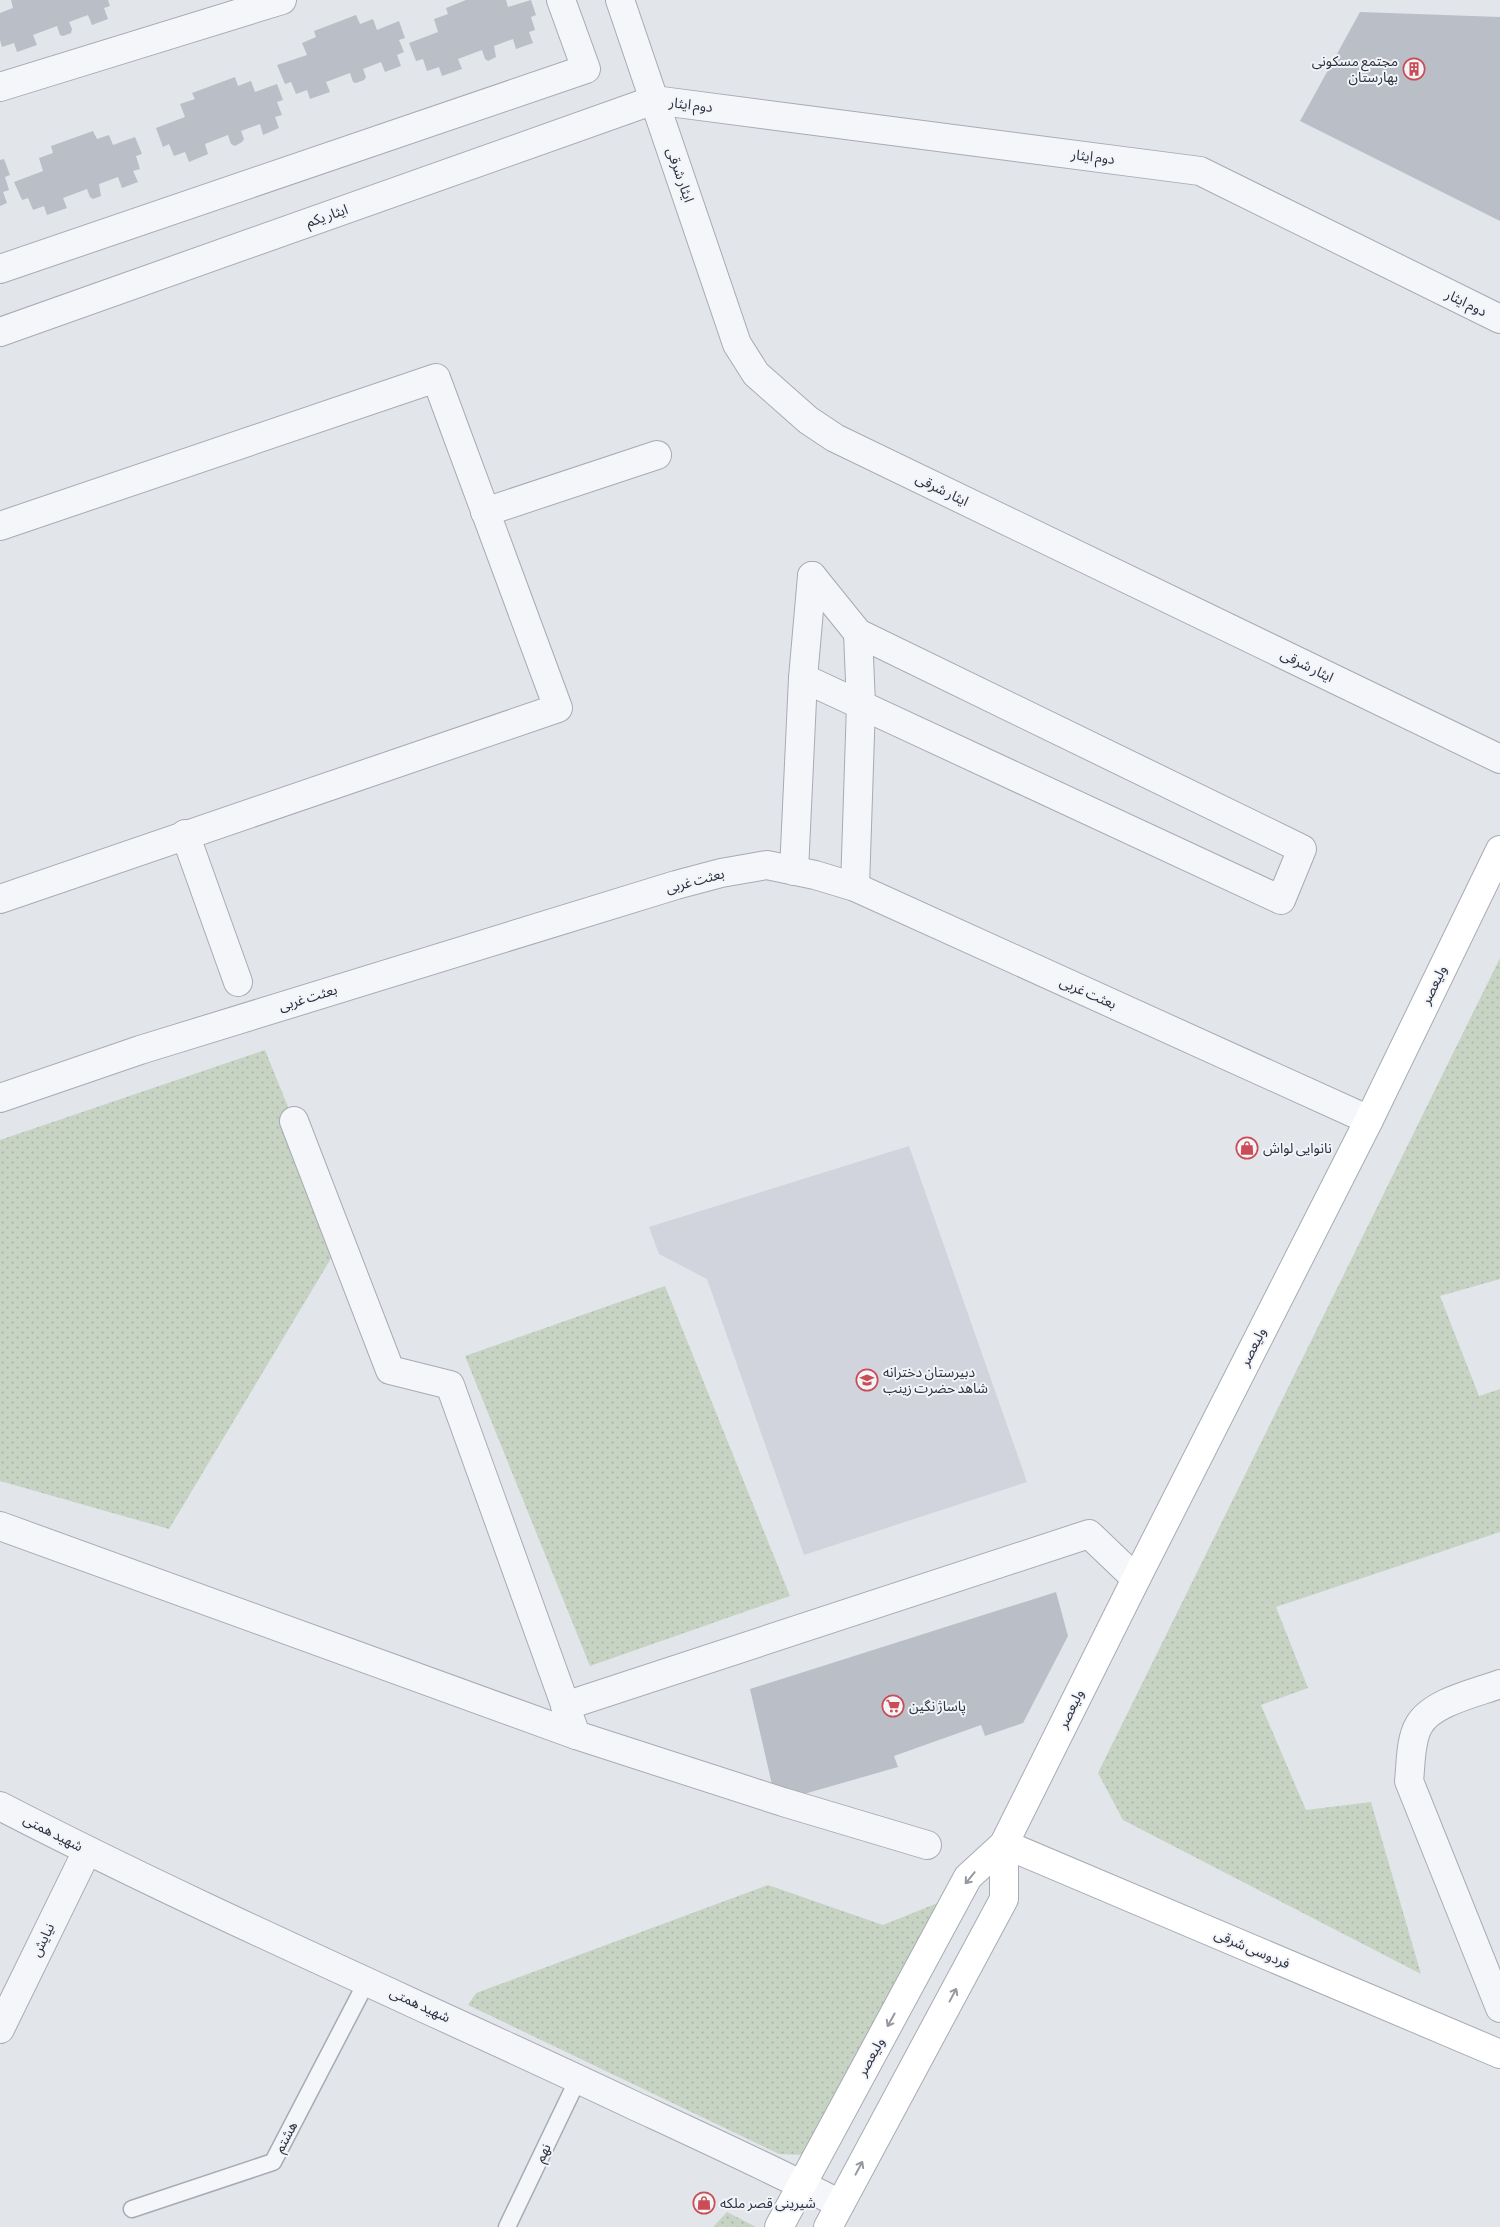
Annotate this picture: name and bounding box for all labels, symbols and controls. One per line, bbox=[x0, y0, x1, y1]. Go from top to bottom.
place label: مجتمع مسکونی بهارستان bbox=[1312, 53, 1398, 86]
building icon: مجتمع مسکونی بهارستان bbox=[1402, 57, 1426, 81]
street label: دوم ایثار bbox=[667, 94, 714, 118]
street label: ایثار شرقی bbox=[663, 145, 697, 205]
street label: دوم ایثار bbox=[1069, 146, 1116, 170]
street label: ایثار یکم bbox=[304, 201, 351, 233]
street label: دوم ایثار bbox=[1441, 285, 1490, 322]
street label: ایثار شرقی bbox=[913, 470, 971, 510]
street label: ایثار شرقی bbox=[1278, 646, 1336, 686]
street label: بعثت غربی bbox=[664, 865, 726, 897]
street label: ولیعصر bbox=[1417, 963, 1451, 1008]
street label: بعثت غربی bbox=[1057, 973, 1119, 1013]
street label: بعثت غربی bbox=[277, 981, 339, 1015]
shop icon: نانوایی لواش bbox=[1235, 1136, 1259, 1160]
place label: نانوایی لواش bbox=[1263, 1140, 1332, 1157]
street label: ولیعصر bbox=[1236, 1325, 1270, 1370]
place label: دبیرستان دخترانه شاهد حضرت زینب bbox=[883, 1364, 988, 1397]
school or university icon: دبیرستان دخترانه شاهد حضرت زینب bbox=[855, 1368, 879, 1392]
street label: ولیعصر bbox=[1054, 1687, 1088, 1732]
supermarket icon: پاساژ نگین bbox=[881, 1694, 905, 1718]
place label: پاساژ نگین bbox=[909, 1698, 966, 1716]
street label: شهید همتی bbox=[20, 1811, 86, 1855]
one-way arrow bbox=[964, 1871, 975, 1884]
street label: نیایش bbox=[28, 1920, 58, 1959]
street label: فردوسی شرقی bbox=[1212, 1925, 1292, 1973]
street label: شهید همتی bbox=[387, 1984, 453, 2026]
one-way arrow bbox=[948, 1987, 958, 2002]
one-way arrow bbox=[886, 2012, 896, 2027]
street label: ولیعصر bbox=[853, 2035, 888, 2080]
street label: هشتم bbox=[271, 2118, 303, 2157]
street label: نهم bbox=[531, 2141, 557, 2166]
one-way arrow bbox=[854, 2161, 864, 2176]
shop icon: شیرینی قصر ملکه bbox=[692, 2191, 716, 2215]
place label: شیرینی قصر ملکه bbox=[720, 2195, 816, 2212]

